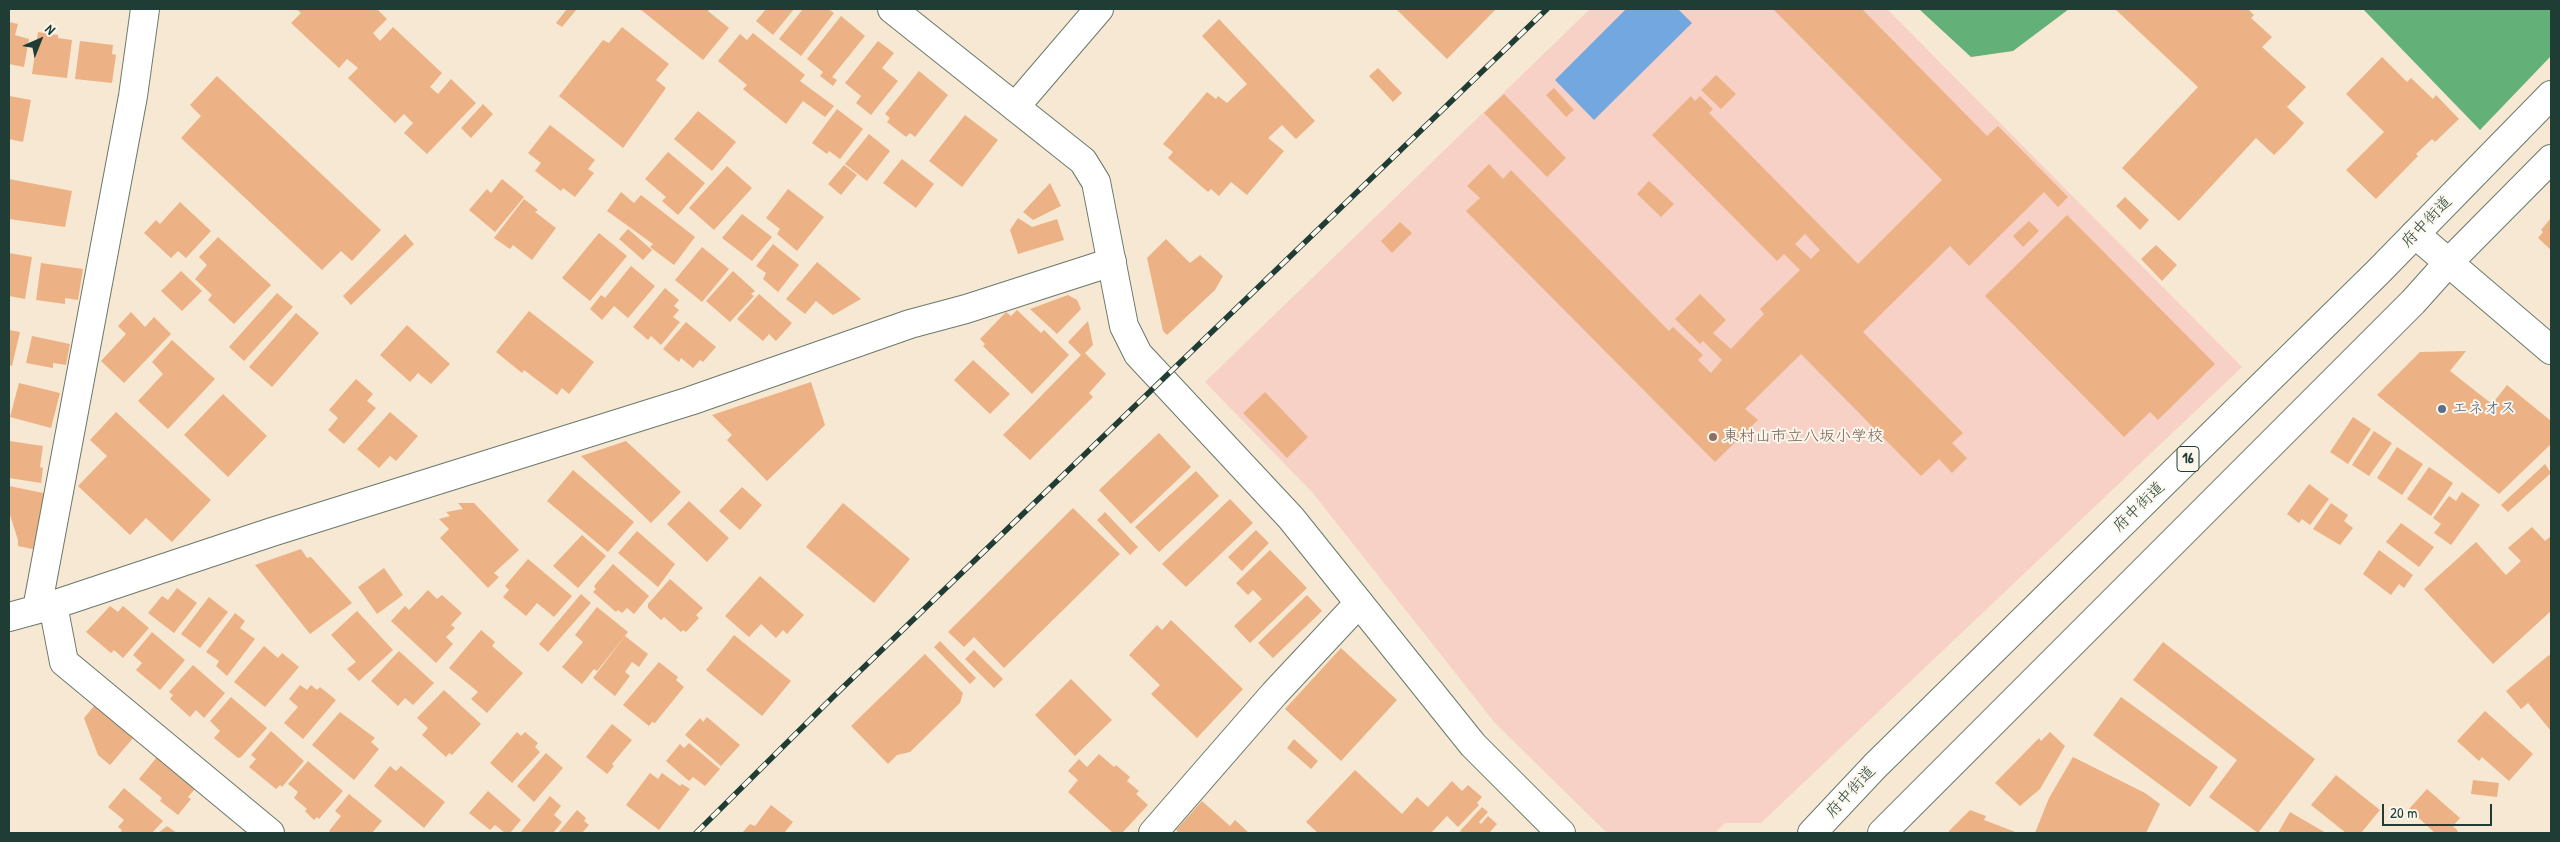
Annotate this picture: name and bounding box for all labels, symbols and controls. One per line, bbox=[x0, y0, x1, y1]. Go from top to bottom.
north arrow bbox=[15, 15, 65, 65]
text: N bbox=[41, 19, 60, 38]
street label: 府中街道 bbox=[2398, 192, 2456, 252]
place label: エネオス bbox=[2452, 399, 2516, 419]
marker: エネオス bbox=[2436, 403, 2448, 415]
place label: 東村山市立八坂小学校 bbox=[1723, 427, 1883, 447]
marker: 東村山市立八坂小学校 bbox=[1707, 431, 1719, 443]
road number: 16 bbox=[2177, 446, 2199, 472]
street label: 府中街道 bbox=[2109, 478, 2169, 536]
street label: 府中街道 bbox=[1822, 762, 1880, 822]
scale bar bbox=[2385, 794, 2495, 826]
text: 20 m bbox=[2390, 802, 2417, 823]

